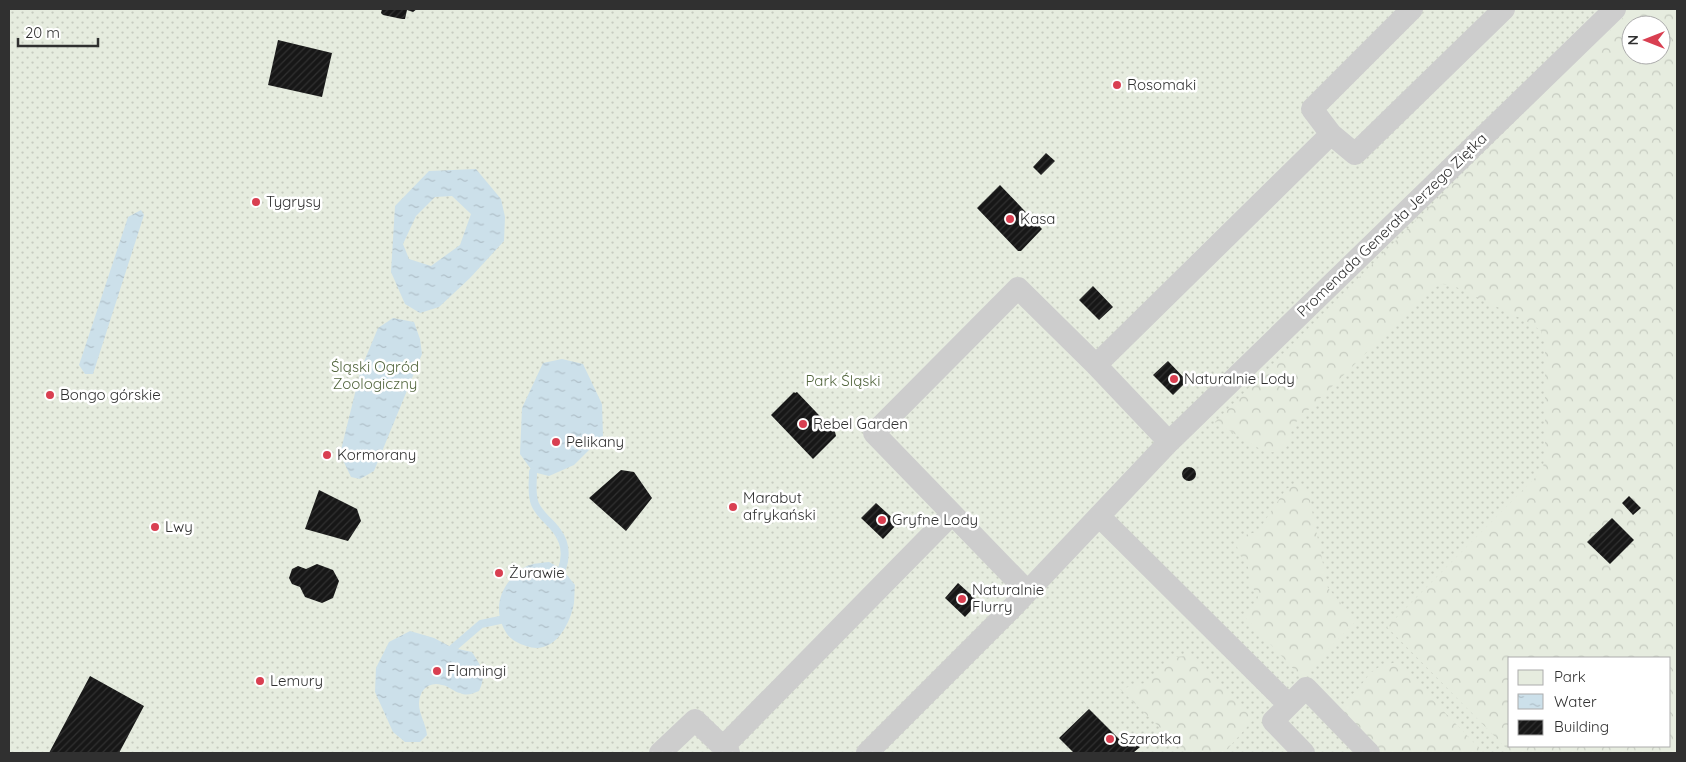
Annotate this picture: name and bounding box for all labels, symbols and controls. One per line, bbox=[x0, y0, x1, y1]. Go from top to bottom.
scale bar bbox=[18, 15, 98, 47]
north arrow bbox=[1621, 15, 1671, 65]
text: 20 m bbox=[25, 23, 60, 42]
text: N bbox=[1624, 35, 1642, 45]
place label: Rosomaki bbox=[1127, 75, 1196, 94]
marker: Rosomaki bbox=[1111, 79, 1123, 91]
street label: Promenada Generała Jerzego Ziętka bbox=[1293, 129, 1491, 321]
place label: Tygrysy bbox=[266, 192, 321, 211]
marker: Tygrysy bbox=[250, 196, 262, 208]
place label: Kasa bbox=[1020, 209, 1055, 228]
marker: Kasa bbox=[1004, 213, 1016, 225]
park label: Śląski Ogród Zoologiczny bbox=[331, 357, 419, 393]
place label: Naturalnie Lody bbox=[1184, 369, 1295, 388]
park label: Park Śląski bbox=[805, 371, 881, 390]
marker: Naturalnie Lody bbox=[1168, 373, 1180, 385]
place label: Bongo górskie bbox=[60, 385, 161, 404]
marker: Bongo górskie bbox=[44, 389, 56, 401]
place label: Rebel Garden bbox=[813, 414, 908, 433]
marker: Rebel Garden bbox=[797, 418, 809, 430]
place label: Pelikany bbox=[566, 432, 624, 451]
marker: Pelikany bbox=[550, 436, 562, 448]
place label: Kormorany bbox=[337, 445, 416, 464]
marker: Kormorany bbox=[321, 449, 333, 461]
place label: Marabut afrykański bbox=[743, 488, 816, 524]
marker: Marabut afrykański bbox=[727, 501, 739, 513]
place label: Gryfne Lody bbox=[892, 510, 978, 529]
marker: Gryfne Lody bbox=[876, 514, 888, 526]
place label: Lwy bbox=[165, 517, 193, 536]
marker: Lwy bbox=[149, 521, 161, 533]
place label: Żurawie bbox=[509, 563, 565, 582]
marker: Żurawie bbox=[493, 567, 505, 579]
place label: Naturalnie Flurry bbox=[972, 580, 1044, 616]
marker: Naturalnie Flurry bbox=[956, 593, 968, 605]
legend bbox=[1508, 657, 1671, 747]
place label: Flamingi bbox=[447, 661, 506, 680]
marker: Flamingi bbox=[431, 665, 443, 677]
text: Park bbox=[1554, 667, 1586, 686]
place label: Lemury bbox=[270, 671, 323, 690]
marker: Lemury bbox=[254, 675, 266, 687]
text: Water bbox=[1554, 692, 1597, 711]
text: Building bbox=[1554, 717, 1609, 736]
place label: Szarotka bbox=[1120, 729, 1181, 748]
marker: Szarotka bbox=[1104, 733, 1116, 745]

